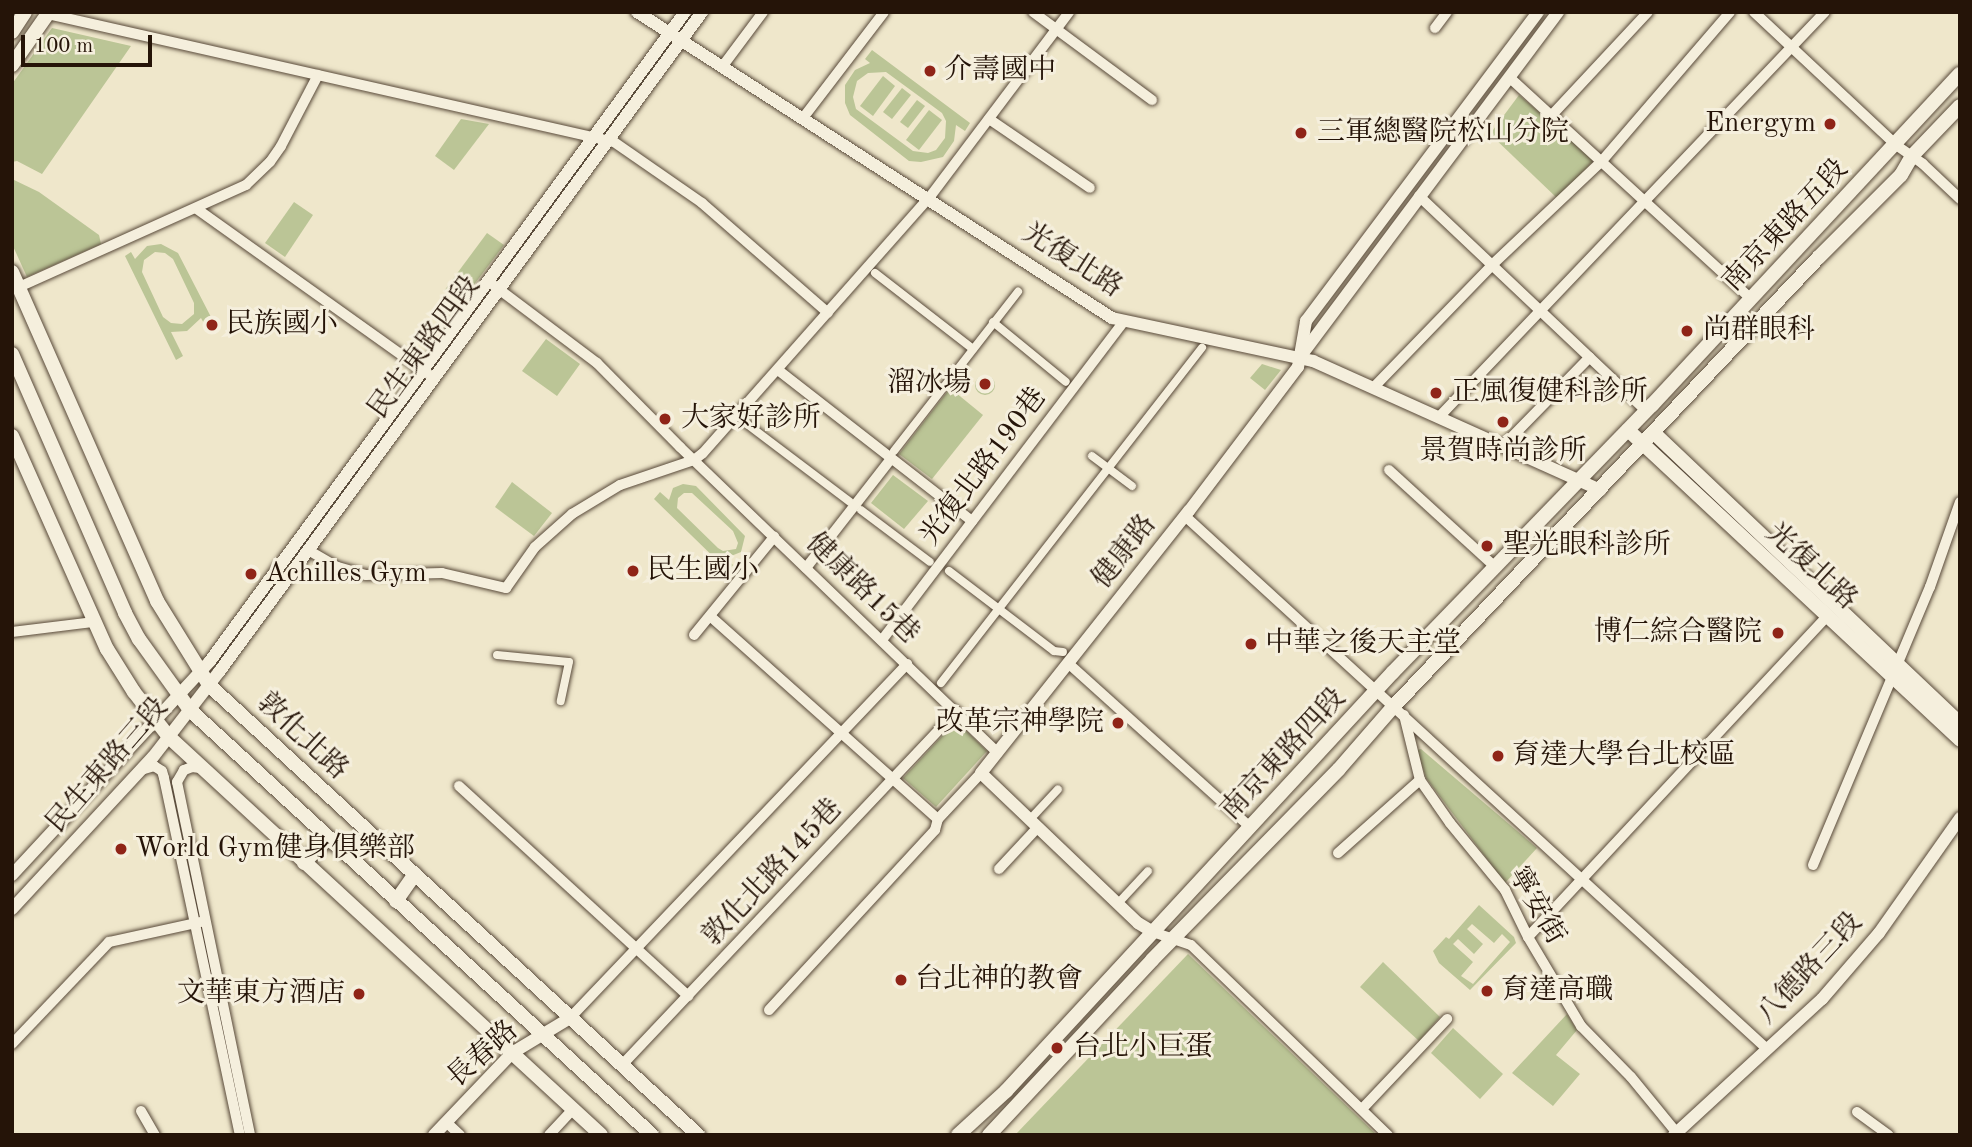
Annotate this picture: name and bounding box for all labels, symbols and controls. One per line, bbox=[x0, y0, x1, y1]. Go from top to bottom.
scale bar bbox=[24, 21, 156, 65]
text: 100 m bbox=[34, 36, 93, 57]
place label: 介壽國中 bbox=[944, 54, 1056, 88]
marker: 介壽國中 bbox=[922, 63, 938, 79]
place label: Energym bbox=[1705, 107, 1816, 141]
place label: 三軍總醫院松山分院 bbox=[1317, 116, 1569, 150]
marker: Energym bbox=[1822, 116, 1838, 132]
marker: 三軍總醫院松山分院 bbox=[1291, 123, 1311, 143]
street label: 南京東路五段 bbox=[1716, 153, 1856, 299]
street label: 光復北路 bbox=[1016, 216, 1128, 306]
street label: 民生東路四段 bbox=[362, 270, 488, 426]
place label: 民族國小 bbox=[226, 308, 338, 342]
place label: 尚群眼科 bbox=[1703, 314, 1815, 348]
marker: 民族國小 bbox=[204, 317, 220, 333]
marker: 尚群眼科 bbox=[1677, 321, 1697, 341]
place label: 溜冰場 bbox=[887, 367, 971, 401]
marker: 溜冰場 bbox=[977, 376, 993, 392]
place label: 正風復健科診所 bbox=[1452, 376, 1648, 410]
street label: 光復北路190巷 bbox=[914, 382, 1054, 552]
marker: 正風復健科診所 bbox=[1426, 383, 1446, 403]
place label: 大家好診所 bbox=[681, 402, 821, 436]
marker: 大家好診所 bbox=[655, 409, 675, 429]
marker: 景賀時尚診所 bbox=[1493, 412, 1513, 432]
place label: 景賀時尚診所 bbox=[1419, 435, 1587, 469]
street label: 健康路 bbox=[1086, 509, 1164, 595]
street label: 光復北路 bbox=[1759, 517, 1863, 617]
street label: 健康路15巷 bbox=[798, 527, 926, 651]
place label: 聖光眼科診所 bbox=[1503, 529, 1671, 563]
marker: 聖光眼科診所 bbox=[1477, 536, 1497, 556]
place label: 民生國小 bbox=[647, 554, 759, 588]
place label: Achilles Gym bbox=[265, 557, 427, 591]
marker: 民生國小 bbox=[625, 563, 641, 579]
marker: Achilles Gym bbox=[243, 566, 259, 582]
place label: 博仁綜合醫院 bbox=[1594, 616, 1762, 650]
marker: 博仁綜合醫院 bbox=[1768, 623, 1788, 643]
place label: 中華之後天主堂 bbox=[1265, 627, 1461, 661]
marker: 中華之後天主堂 bbox=[1243, 636, 1259, 652]
street label: 南京東路四段 bbox=[1214, 682, 1354, 828]
street label: 敦化北路 bbox=[250, 687, 354, 787]
street label: 民生東路三段 bbox=[40, 692, 176, 840]
place label: 改革宗神學院 bbox=[936, 706, 1104, 740]
marker: 改革宗神學院 bbox=[1110, 715, 1126, 731]
place label: 育達大學台北校區 bbox=[1512, 739, 1736, 773]
marker: 育達大學台北校區 bbox=[1490, 748, 1506, 764]
street label: 敦化北路145巷 bbox=[696, 793, 850, 953]
place label: World Gym健身俱樂部 bbox=[135, 832, 415, 866]
marker: World Gym健身俱樂部 bbox=[113, 841, 129, 857]
street label: 寧安街 bbox=[1500, 861, 1572, 951]
street label: 八德路三段 bbox=[1750, 906, 1870, 1032]
place label: 台北神的教會 bbox=[915, 963, 1083, 997]
marker: 台北神的教會 bbox=[893, 972, 909, 988]
place label: 育達高職 bbox=[1501, 974, 1613, 1008]
place label: 文華東方酒店 bbox=[177, 977, 345, 1011]
marker: 育達高職 bbox=[1479, 983, 1495, 999]
marker: 文華東方酒店 bbox=[351, 986, 367, 1002]
street label: 長春路 bbox=[441, 1014, 525, 1096]
place label: 台北小巨蛋 bbox=[1073, 1031, 1213, 1065]
marker: 台北小巨蛋 bbox=[1047, 1038, 1067, 1058]

